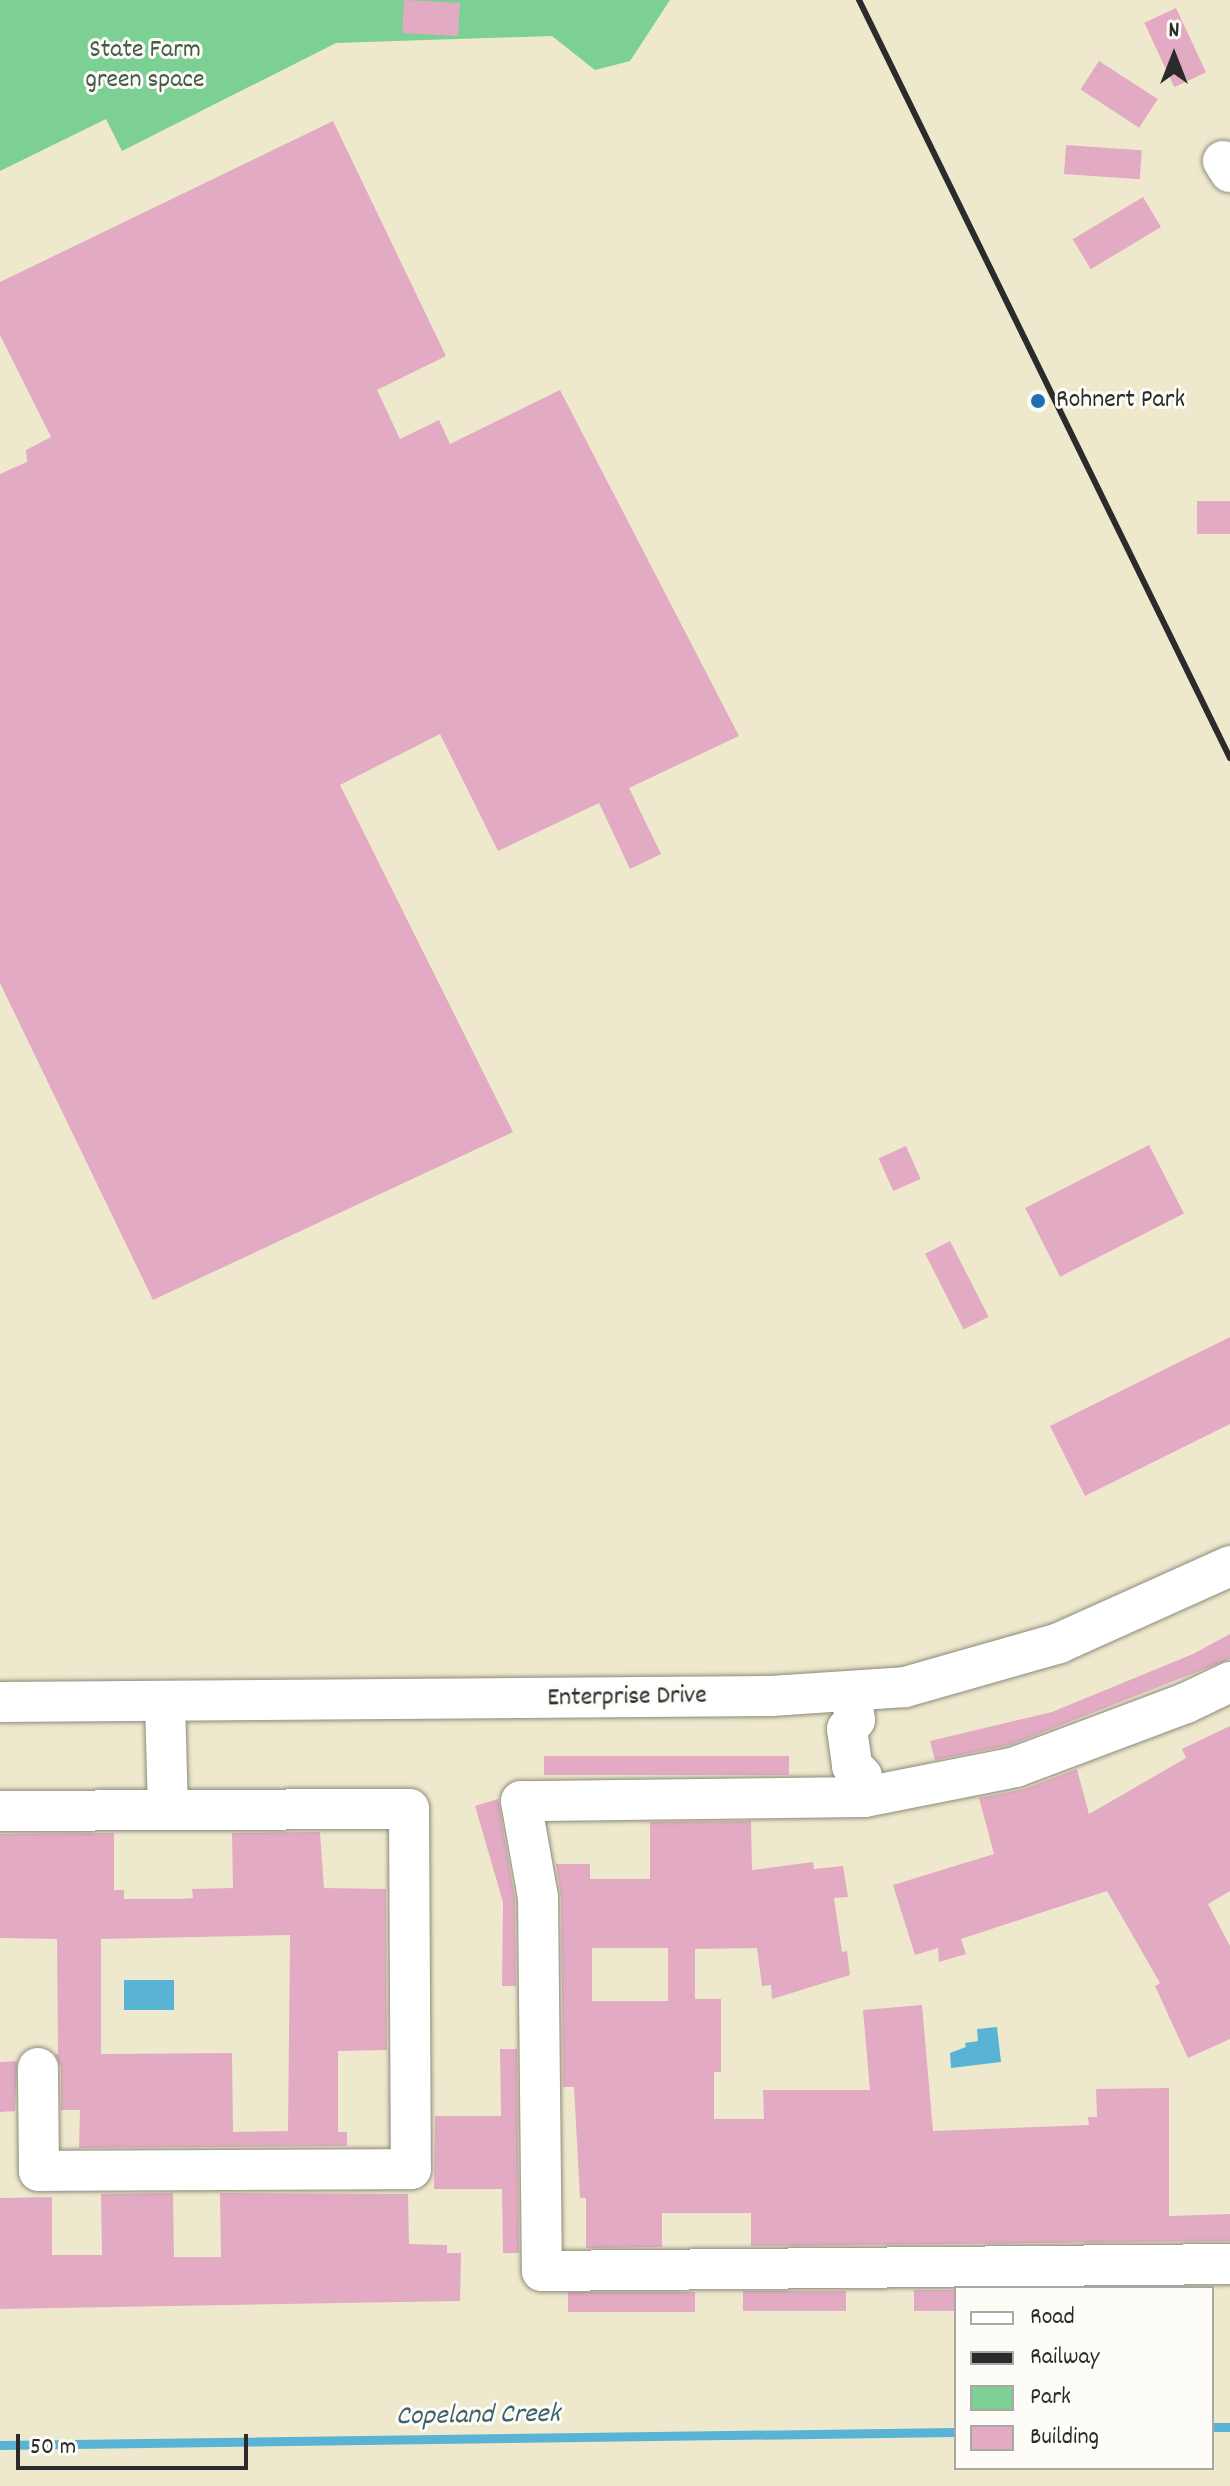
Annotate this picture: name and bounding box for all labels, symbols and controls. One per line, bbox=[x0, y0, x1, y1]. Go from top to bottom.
north arrow bbox=[1134, 16, 1214, 96]
text: N bbox=[1169, 16, 1179, 47]
park label: State Farm green space bbox=[86, 35, 204, 96]
place label: Rohnert Park bbox=[1056, 385, 1185, 417]
marker: Rohnert Park bbox=[1027, 390, 1049, 412]
street label: Enterprise Drive bbox=[547, 1681, 707, 1715]
legend bbox=[954, 2286, 1214, 2470]
text: Road bbox=[1030, 2301, 1075, 2335]
text: Railway bbox=[1030, 2341, 1099, 2375]
text: Park bbox=[1030, 2381, 1071, 2415]
water label: Copeland Creek bbox=[396, 2399, 560, 2435]
scale bar bbox=[20, 2418, 252, 2468]
text: Building bbox=[1030, 2421, 1099, 2455]
text: 50 m bbox=[30, 2431, 76, 2465]

